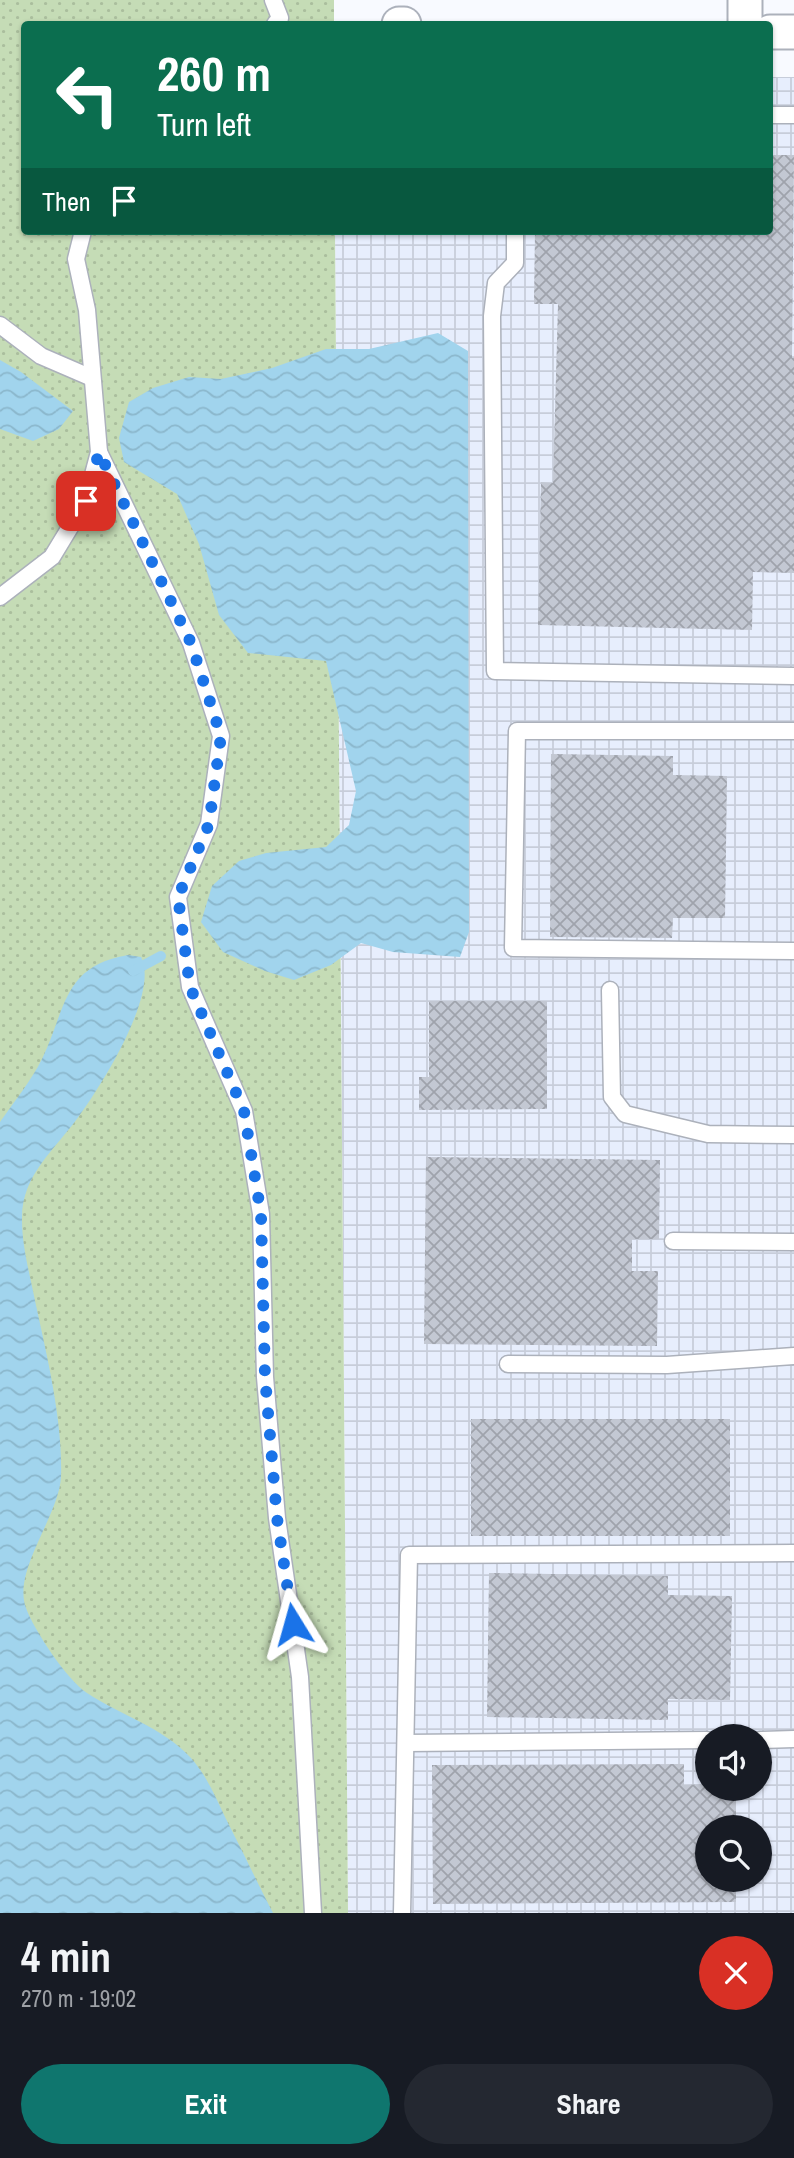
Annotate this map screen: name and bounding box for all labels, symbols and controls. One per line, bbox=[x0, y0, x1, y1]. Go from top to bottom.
text: 260 m bbox=[157, 40, 271, 106]
icon: left bbox=[42, 49, 133, 140]
text: Turn left bbox=[157, 103, 251, 146]
icon: arrive bbox=[105, 182, 143, 220]
text: Then bbox=[42, 184, 91, 219]
pin bbox=[56, 471, 116, 531]
icon: arrive bbox=[67, 482, 105, 520]
position arrow bbox=[256, 1587, 330, 1661]
map controls bbox=[695, 1724, 772, 1892]
button: sound bbox=[695, 1724, 772, 1801]
button: search bbox=[695, 1815, 772, 1892]
text: 4 min bbox=[21, 1929, 111, 1985]
button: close bbox=[699, 1936, 773, 2010]
text: 270 m · 19:02 bbox=[21, 1983, 136, 2014]
button: Exit bbox=[21, 2064, 390, 2144]
button: Share bbox=[404, 2064, 773, 2144]

